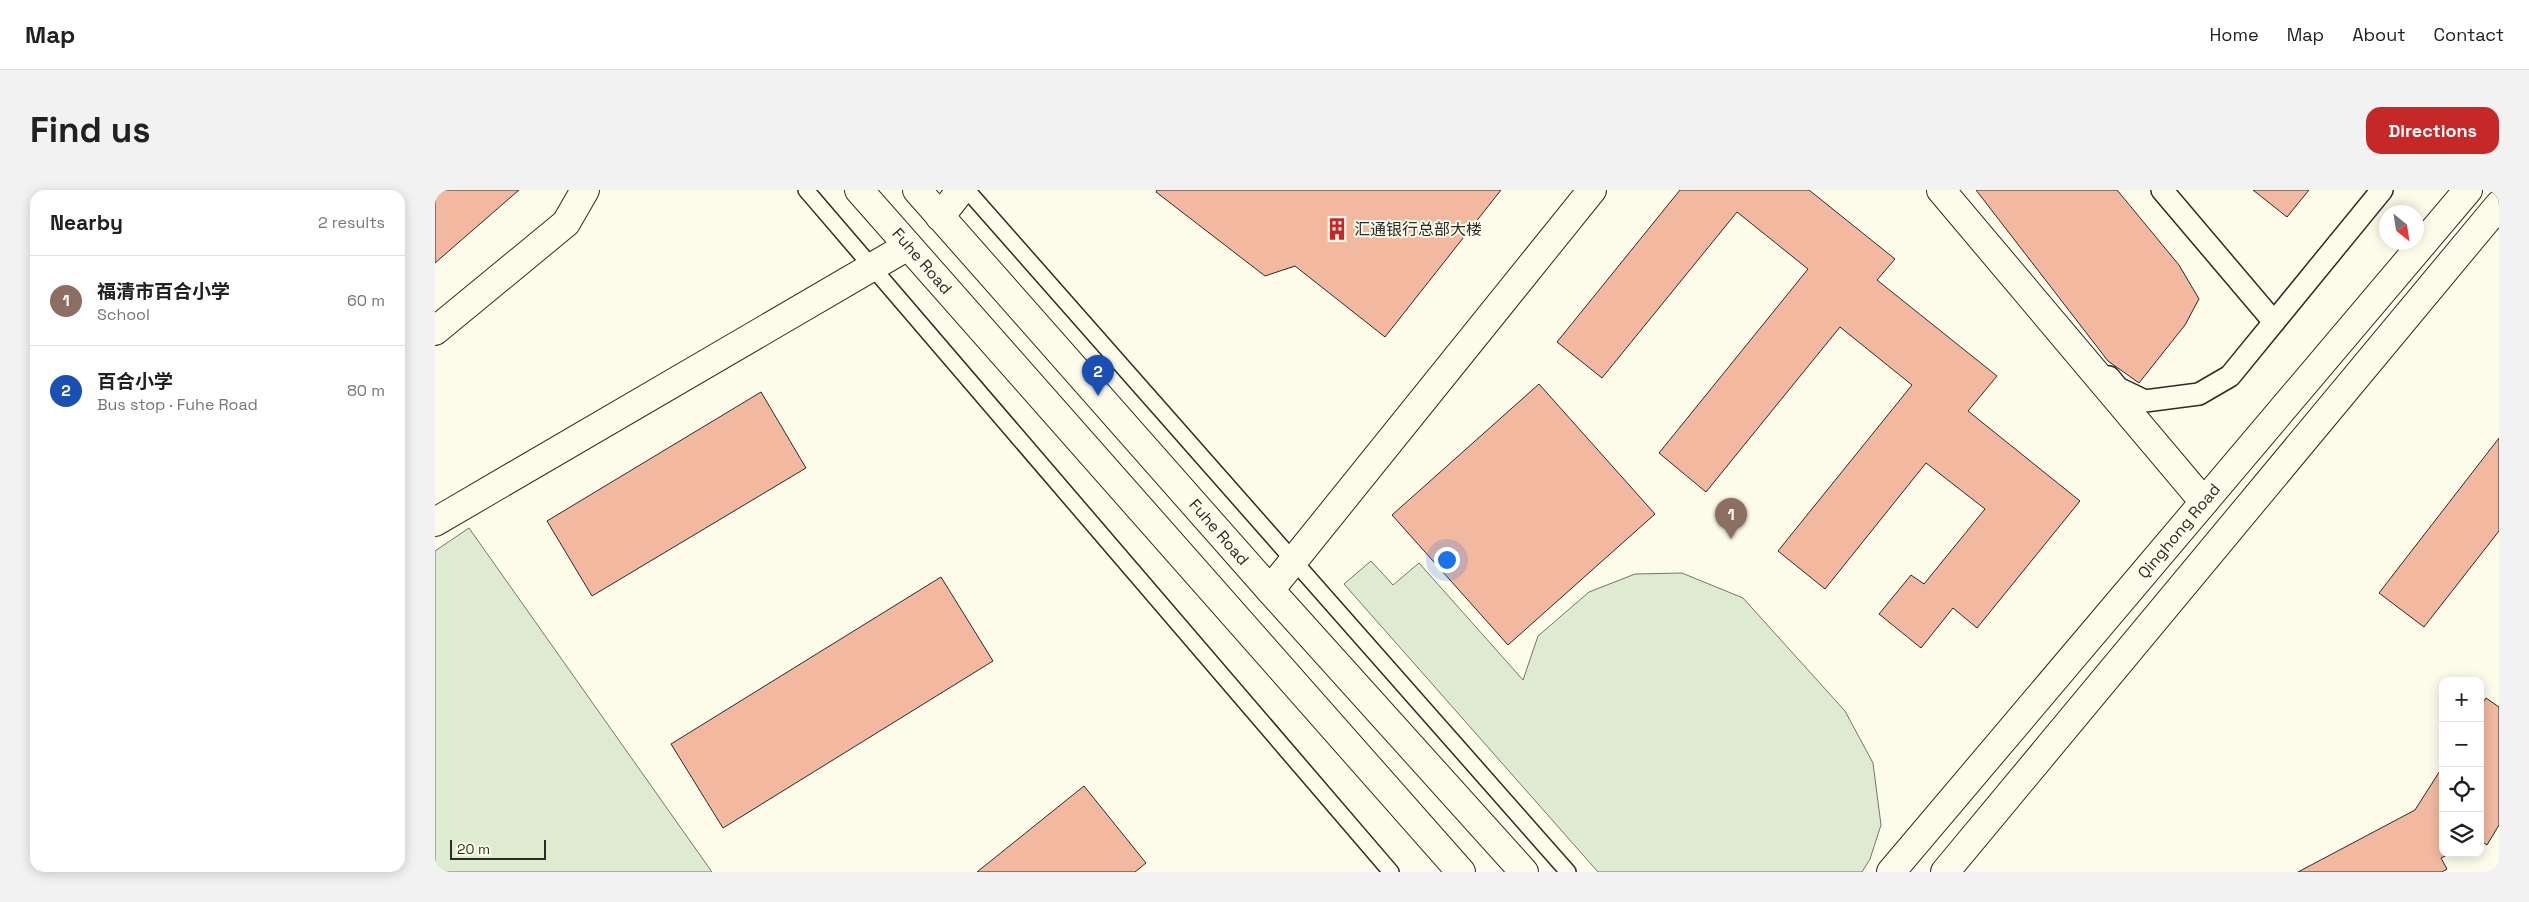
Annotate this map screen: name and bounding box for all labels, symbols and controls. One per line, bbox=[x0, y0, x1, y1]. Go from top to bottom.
text: Map bbox=[25, 19, 75, 50]
text: Home bbox=[2210, 23, 2259, 46]
text: Map bbox=[2287, 23, 2324, 46]
text: About bbox=[2352, 23, 2406, 46]
text: Contact bbox=[2434, 23, 2504, 46]
button: Directions bbox=[2366, 107, 2499, 154]
text: Find us bbox=[30, 108, 151, 152]
north arrow bbox=[2379, 205, 2424, 250]
text: Nearby bbox=[50, 209, 123, 236]
text: 2 results bbox=[318, 212, 385, 233]
building icon: 汇通银行总部大楼 bbox=[1324, 216, 1350, 242]
place label: 汇通银行总部大楼 bbox=[1354, 219, 1482, 240]
street label: Fuhe Road bbox=[887, 224, 957, 298]
text: 福清市百合小学 bbox=[97, 279, 230, 304]
text: 1 bbox=[62, 290, 70, 311]
text: 60 m bbox=[347, 290, 385, 311]
text: School bbox=[97, 304, 150, 325]
pin: 2 bbox=[1082, 355, 1114, 396]
text: 百合小学 bbox=[97, 369, 173, 394]
text: 2 bbox=[61, 380, 71, 401]
text: 80 m bbox=[347, 380, 385, 401]
text: Bus stop · Fuhe Road bbox=[97, 394, 258, 415]
street label: Qinghong Road bbox=[2133, 479, 2225, 583]
street label: Fuhe Road bbox=[1184, 495, 1254, 569]
pin: 1 bbox=[1715, 498, 1747, 539]
your location bbox=[1434, 547, 1460, 573]
map controls bbox=[2439, 677, 2484, 857]
button: + bbox=[2439, 677, 2484, 722]
button: − bbox=[2439, 722, 2484, 767]
button: locate bbox=[2439, 767, 2484, 812]
button: layers bbox=[2439, 812, 2484, 857]
scale bar bbox=[450, 837, 546, 860]
text: 20 m bbox=[457, 840, 490, 858]

